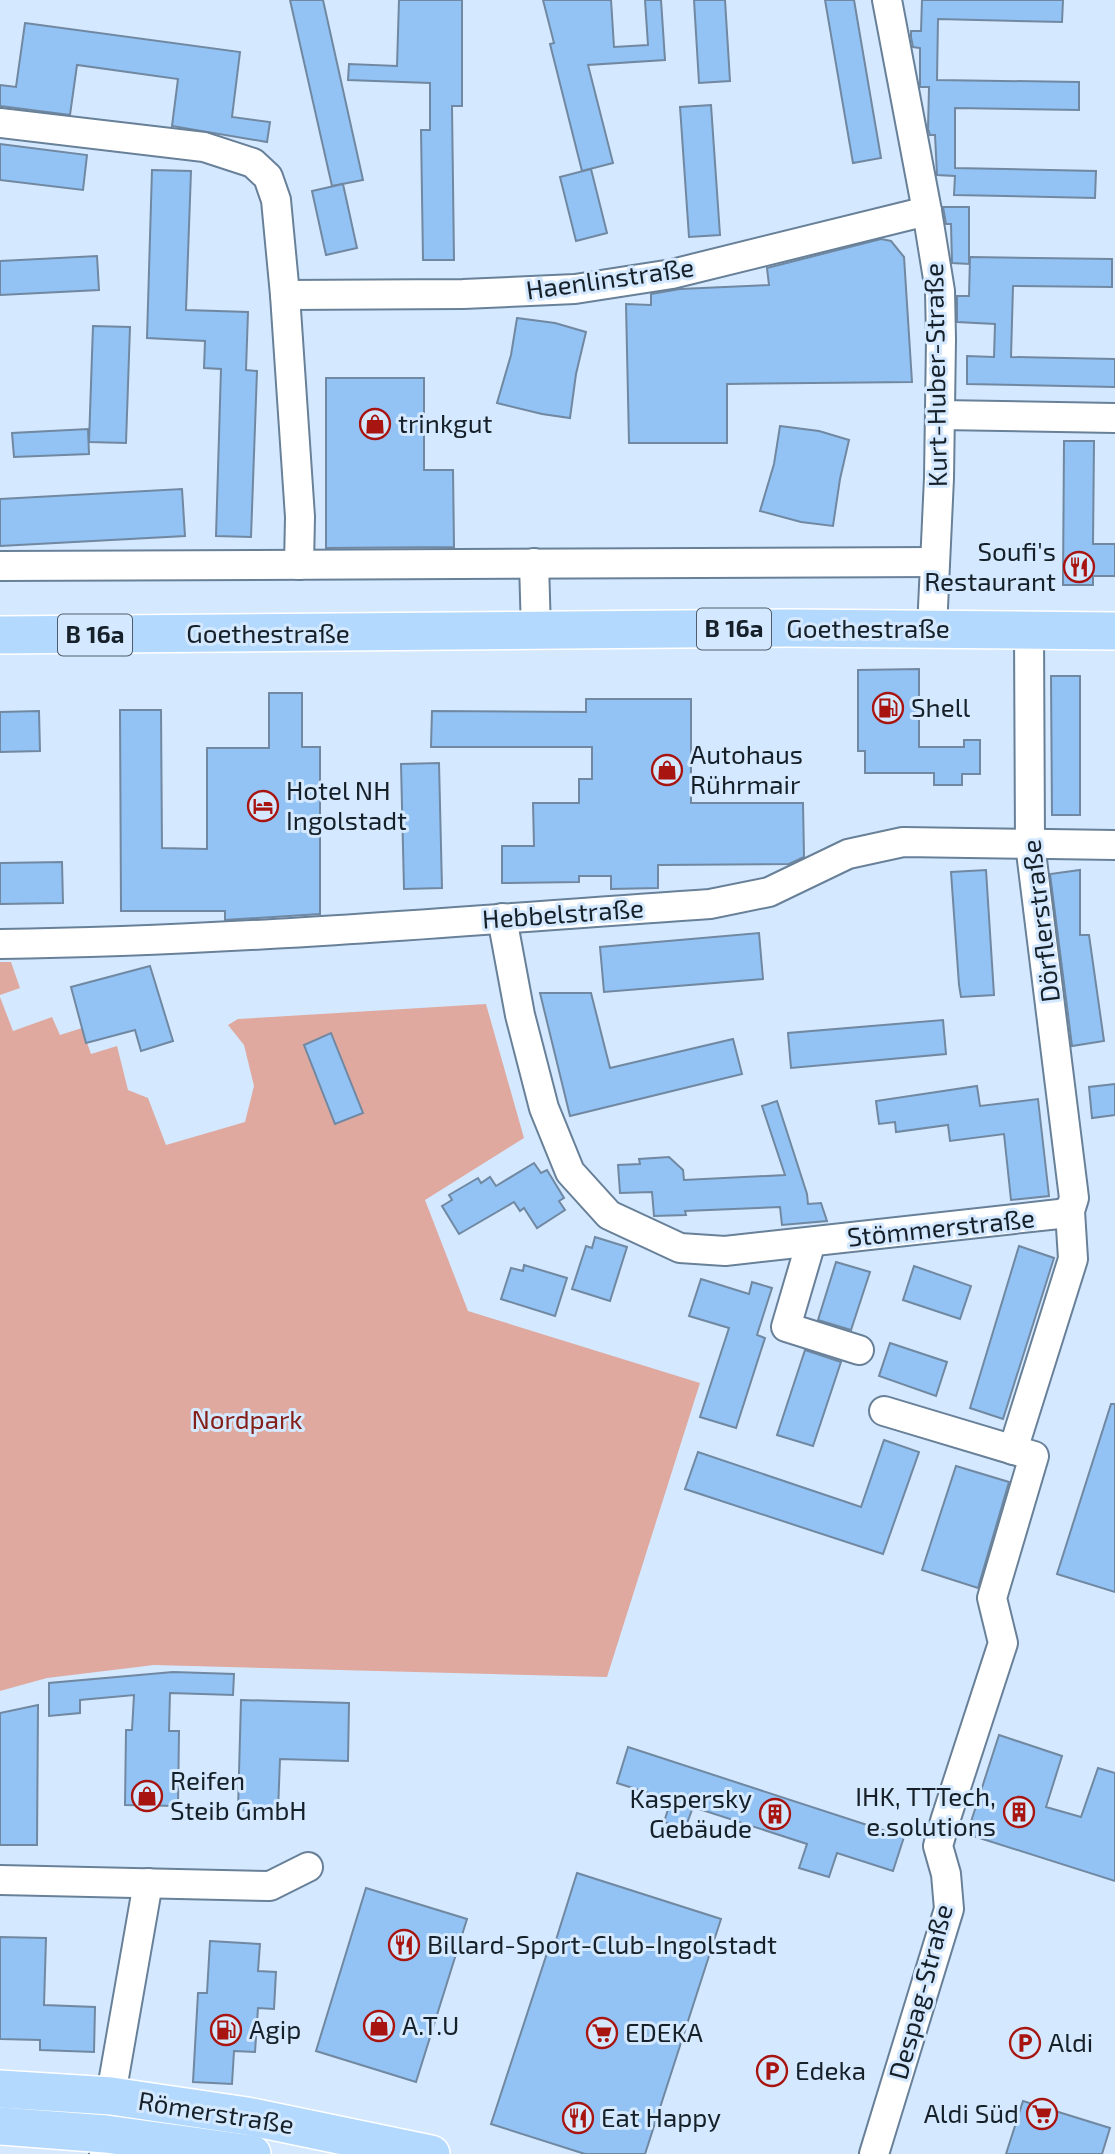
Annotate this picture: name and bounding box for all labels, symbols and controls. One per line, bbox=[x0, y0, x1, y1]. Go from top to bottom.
street label: Haenlinstraße bbox=[524, 250, 696, 305]
street label: Kurt-Huber-Straße bbox=[917, 263, 952, 487]
shop icon: trinkgut bbox=[358, 407, 392, 441]
place label: trinkgut bbox=[398, 407, 492, 438]
place label: Soufi's Restaurant bbox=[924, 535, 1056, 596]
restaurant icon: Soufi's Restaurant bbox=[1062, 550, 1096, 584]
road number: B 16a bbox=[697, 608, 771, 650]
street label: Goethestraße bbox=[786, 612, 950, 643]
road number: B 16a bbox=[58, 614, 132, 656]
street label: Goethestraße bbox=[186, 617, 350, 648]
fuel station icon: Shell bbox=[871, 691, 905, 725]
place label: Shell bbox=[911, 691, 970, 722]
place label: Autohaus Rührmair bbox=[690, 738, 803, 799]
shop icon: Autohaus Rührmair bbox=[650, 753, 684, 787]
place label: Hotel NH Ingolstadt bbox=[286, 774, 407, 835]
hotel icon: Hotel NH Ingolstadt bbox=[246, 789, 280, 823]
street label: Dörflerstraße bbox=[1014, 838, 1065, 1004]
street label: Hebbelstraße bbox=[481, 891, 645, 934]
street label: Stömmerstraße bbox=[846, 1201, 1036, 1252]
park label: Nordpark bbox=[191, 1403, 303, 1434]
place label: Reifen Steib GmbH bbox=[170, 1764, 307, 1825]
shop icon: Reifen Steib GmbH bbox=[130, 1779, 164, 1813]
place label: IHK, TTTech, e.solutions bbox=[855, 1780, 996, 1841]
place label: Kaspersky Gebäude bbox=[629, 1782, 752, 1843]
building icon: IHK, TTTech, e.solutions bbox=[1002, 1795, 1036, 1829]
building icon: Kaspersky Gebäude bbox=[758, 1797, 792, 1831]
street label: Despag-Straße bbox=[881, 1901, 958, 2083]
restaurant icon: Billard-Sport-Club-Ingolstadt bbox=[387, 1928, 421, 1962]
place label: Billard-Sport-Club-Ingolstadt bbox=[427, 1928, 777, 1959]
shop icon: A.T.U bbox=[362, 2009, 396, 2043]
place label: A.T.U bbox=[402, 2009, 459, 2040]
fuel station icon: Agip bbox=[209, 2013, 243, 2047]
place label: Agip bbox=[249, 2013, 301, 2044]
supermarket icon: EDEKA bbox=[585, 2016, 619, 2050]
place label: EDEKA bbox=[625, 2016, 703, 2047]
parking icon: Aldi bbox=[1008, 2026, 1042, 2060]
place label: Aldi bbox=[1048, 2026, 1093, 2057]
parking icon: Edeka bbox=[755, 2054, 789, 2088]
place label: Edeka bbox=[795, 2054, 866, 2085]
street label: Römerstraße bbox=[136, 2084, 296, 2139]
place label: Aldi Süd bbox=[924, 2097, 1019, 2128]
supermarket icon: Aldi Süd bbox=[1025, 2097, 1059, 2131]
restaurant icon: Eat Happy bbox=[561, 2101, 595, 2135]
place label: Eat Happy bbox=[601, 2101, 721, 2132]

